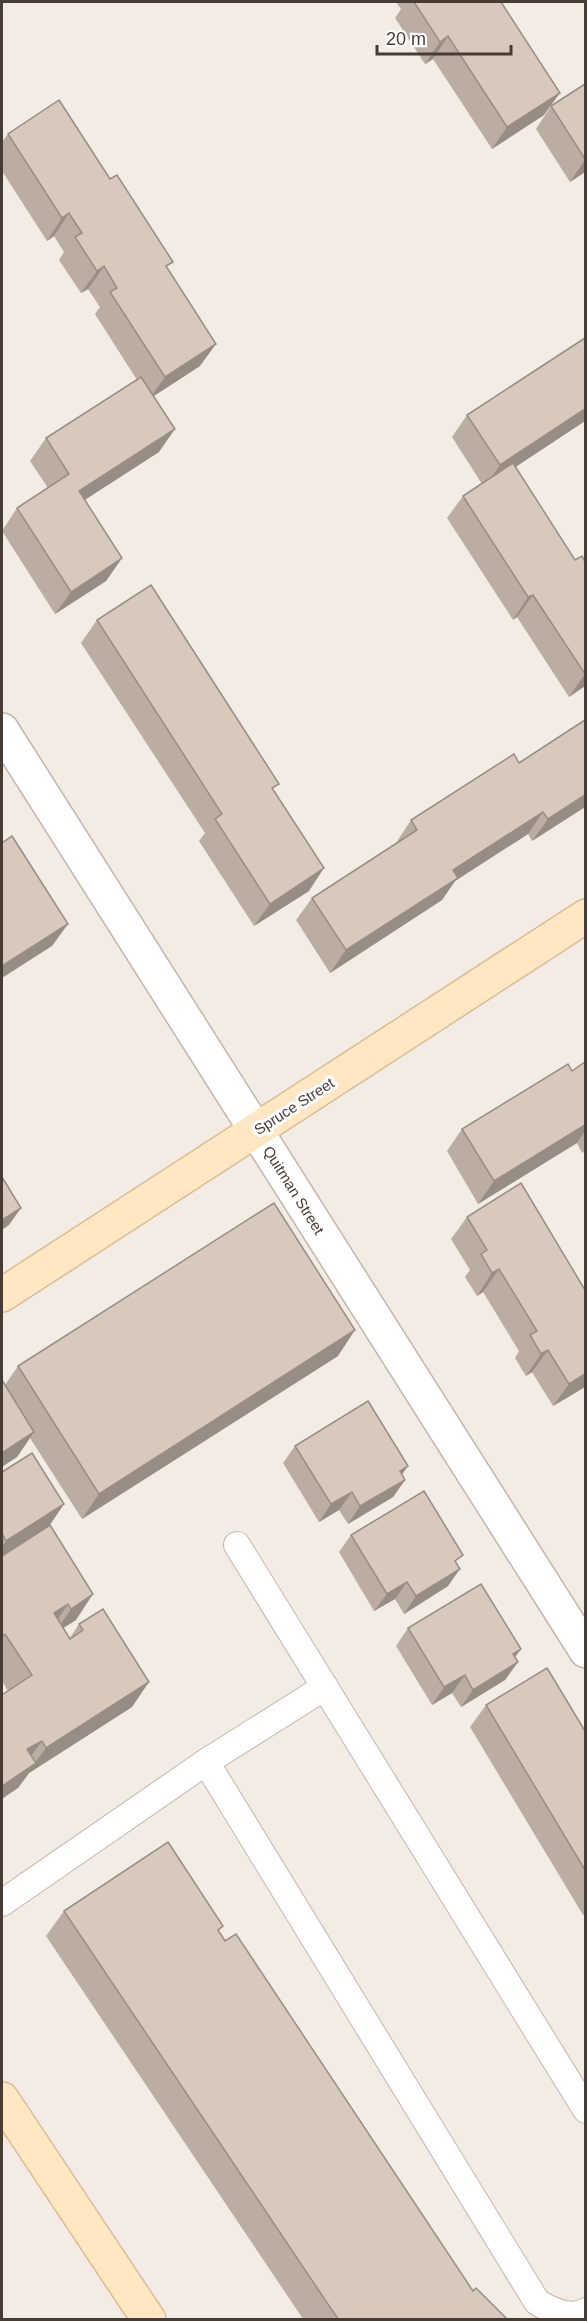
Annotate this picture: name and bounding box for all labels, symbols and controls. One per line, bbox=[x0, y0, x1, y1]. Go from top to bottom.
scale bar bbox=[377, 18, 510, 56]
text: 20 m bbox=[386, 29, 426, 49]
street label: Spruce Street bbox=[251, 1073, 338, 1138]
street label: Quitman Street bbox=[260, 1143, 328, 1238]

